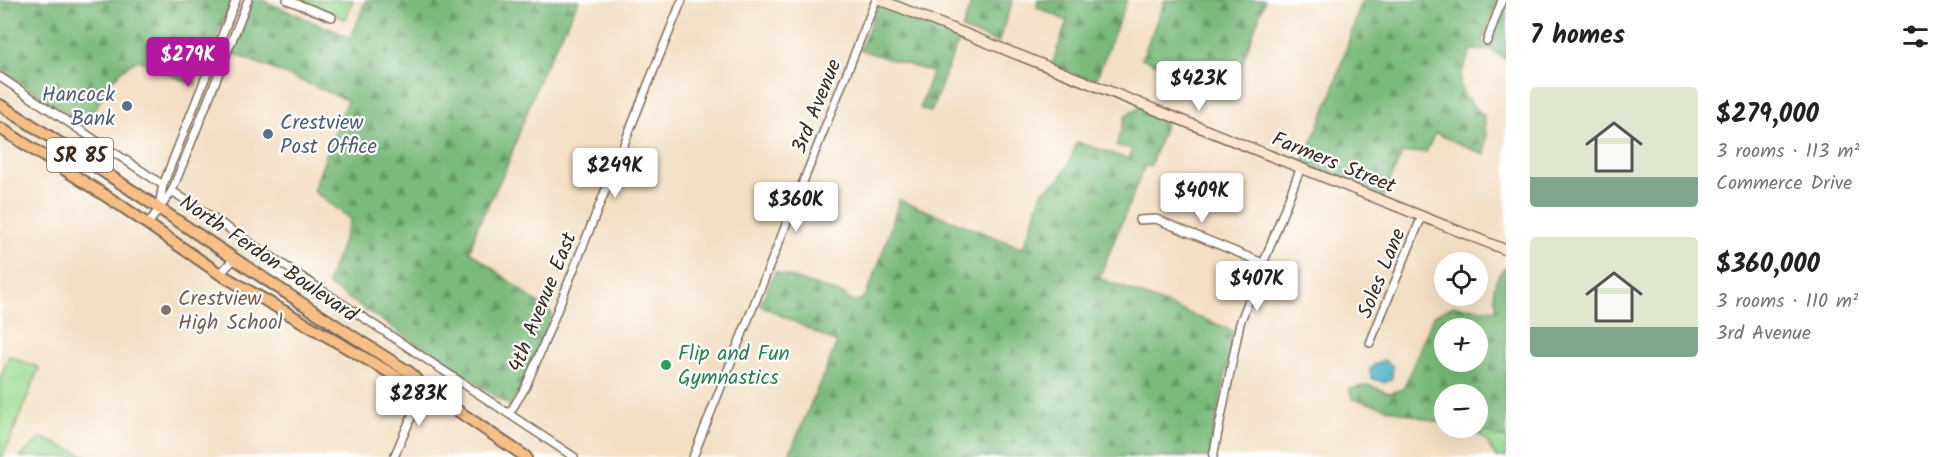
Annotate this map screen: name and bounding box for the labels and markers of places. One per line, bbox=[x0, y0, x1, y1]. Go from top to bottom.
pin: $279K bbox=[146, 37, 230, 88]
pin: $423K bbox=[1157, 61, 1241, 112]
place label: Hancock Bank bbox=[42, 79, 115, 136]
marker: Hancock Bank bbox=[120, 99, 134, 113]
place label: Crestview Post Office bbox=[280, 107, 378, 164]
marker: Crestview Post Office bbox=[261, 127, 275, 141]
pin: $249K bbox=[573, 148, 657, 199]
pin: $409K bbox=[1160, 173, 1244, 224]
pin: $360K bbox=[754, 182, 838, 233]
pin: $407K bbox=[1215, 261, 1299, 312]
place label: Crestview High School bbox=[178, 283, 283, 340]
marker: Crestview High School bbox=[159, 303, 173, 317]
place label: Flip and Fun Gymnastics bbox=[678, 338, 790, 395]
marker: Flip and Fun Gymnastics bbox=[659, 358, 673, 372]
pin: $283K bbox=[377, 376, 461, 427]

